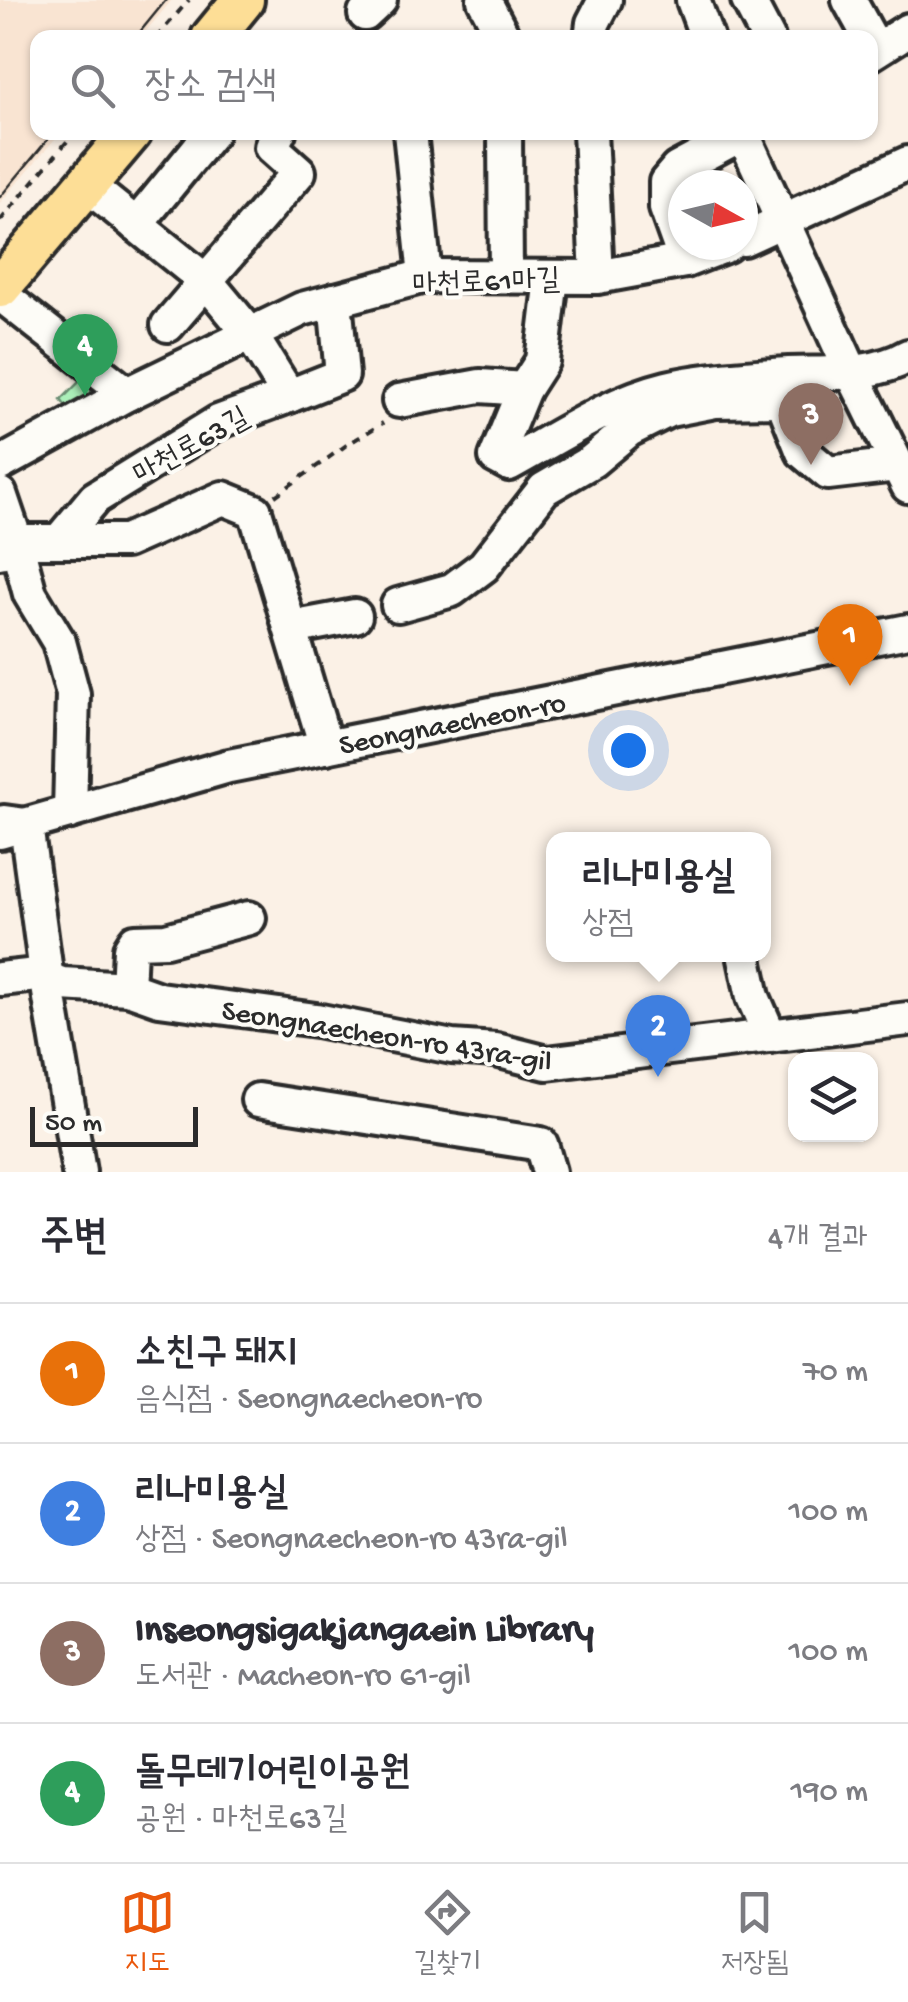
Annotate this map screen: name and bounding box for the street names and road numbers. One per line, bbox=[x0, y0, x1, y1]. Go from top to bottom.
street label: 마천로61마길 bbox=[412, 264, 561, 305]
street label: 마천로63길 bbox=[128, 402, 256, 494]
street label: Seongnaecheon-ro bbox=[337, 687, 569, 766]
street label: Seongnaecheon-ro 43ra-gil bbox=[219, 995, 554, 1082]

